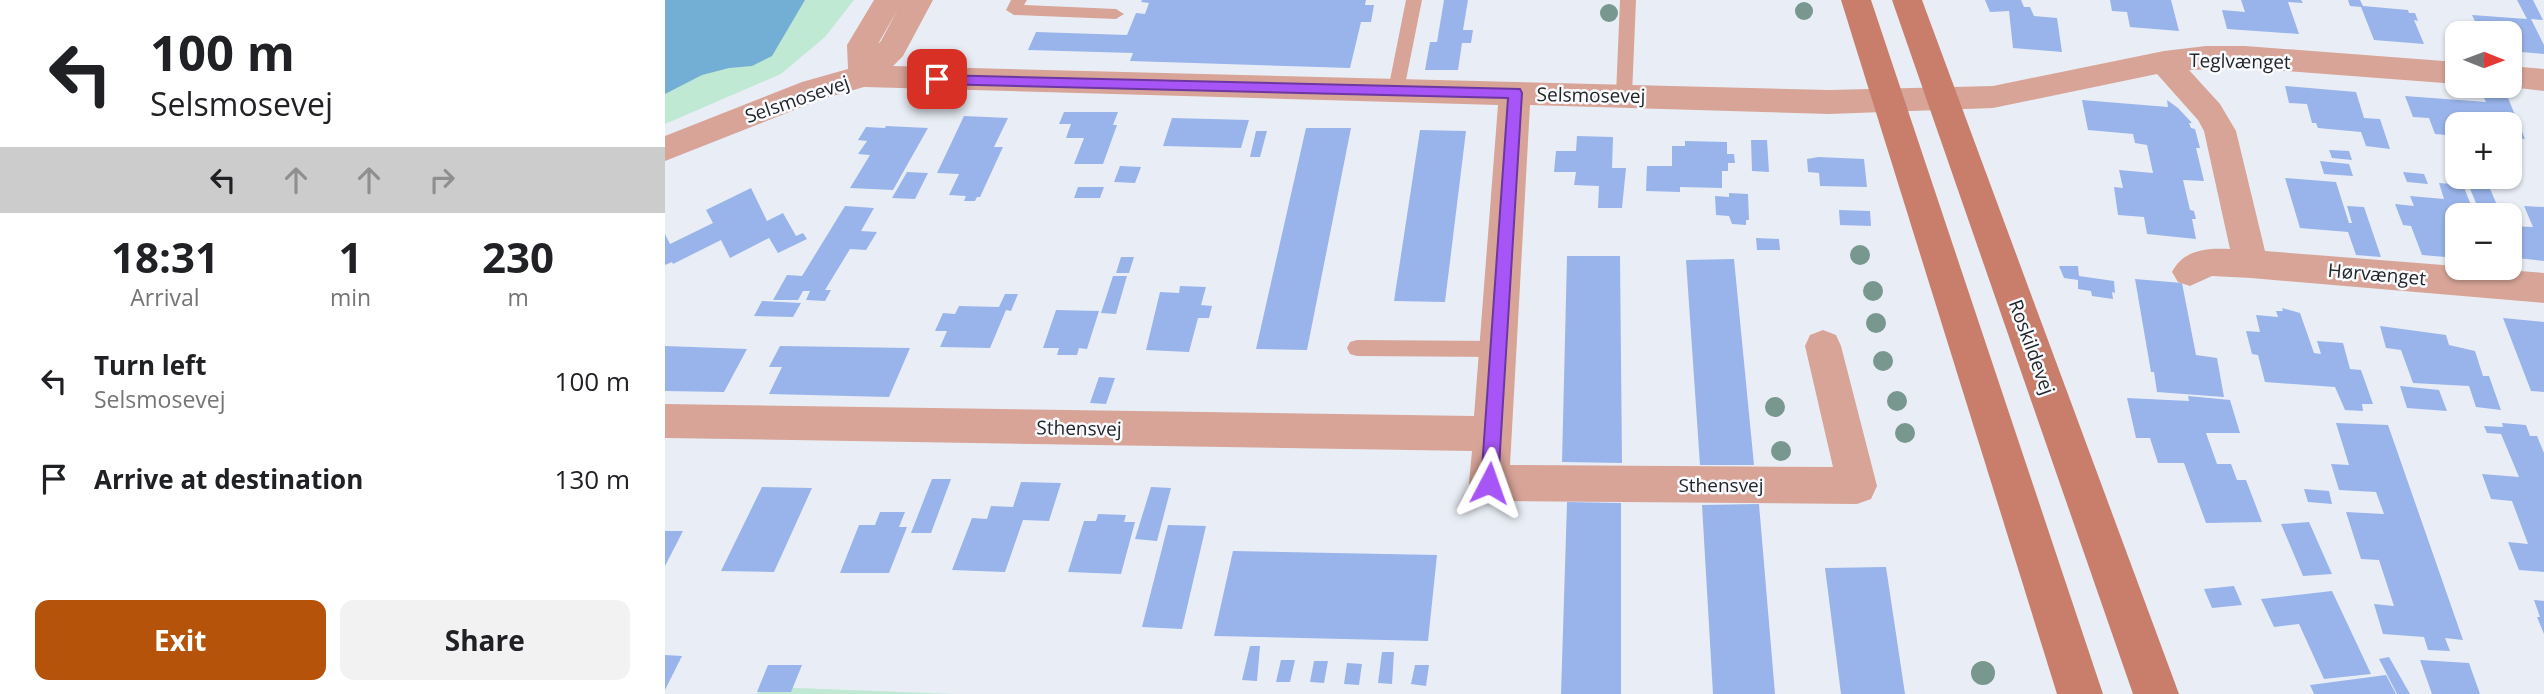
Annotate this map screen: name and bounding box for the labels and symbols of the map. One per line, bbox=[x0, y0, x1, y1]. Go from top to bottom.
north arrow bbox=[2445, 21, 2522, 98]
street label: Teglvænget bbox=[2189, 47, 2291, 75]
pin bbox=[907, 49, 967, 109]
street label: Selsmosevej bbox=[741, 69, 853, 129]
street label: Selsmosevej bbox=[1536, 81, 1646, 109]
street label: Hørvænget bbox=[2327, 257, 2427, 291]
street label: Roskildevej bbox=[2003, 296, 2061, 398]
street label: Sthensvej bbox=[1036, 414, 1122, 442]
position arrow bbox=[1452, 446, 1526, 520]
street label: Sthensvej bbox=[1678, 472, 1764, 498]

